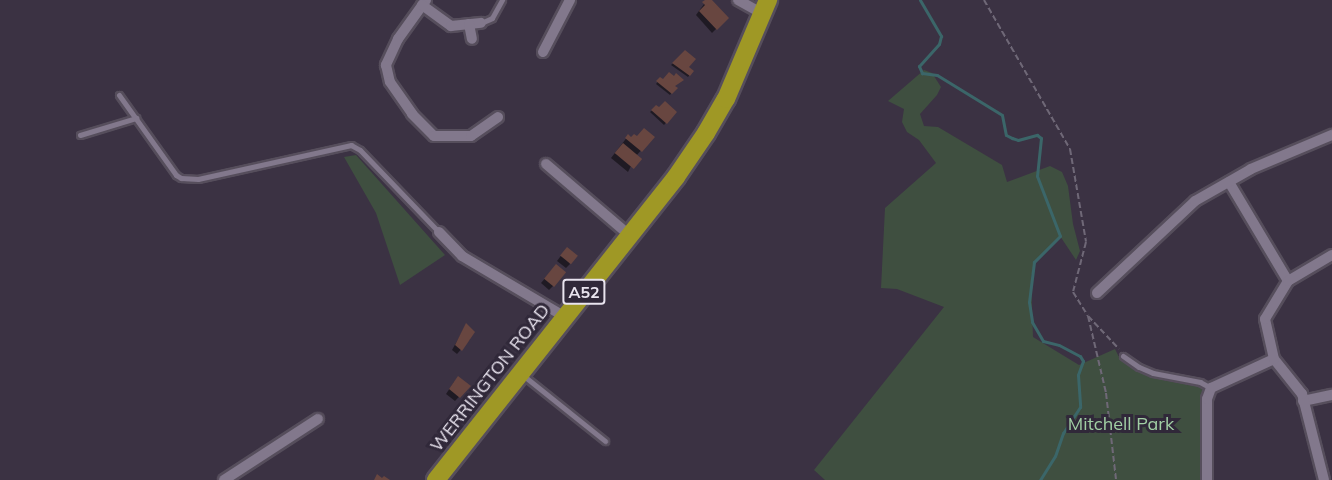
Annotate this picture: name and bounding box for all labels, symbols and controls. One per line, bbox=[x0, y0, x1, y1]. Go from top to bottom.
road number: A52 bbox=[562, 279, 606, 305]
street label: WERRINGTON ROAD bbox=[426, 300, 554, 456]
park label: Mitchell Park bbox=[1068, 413, 1174, 435]

